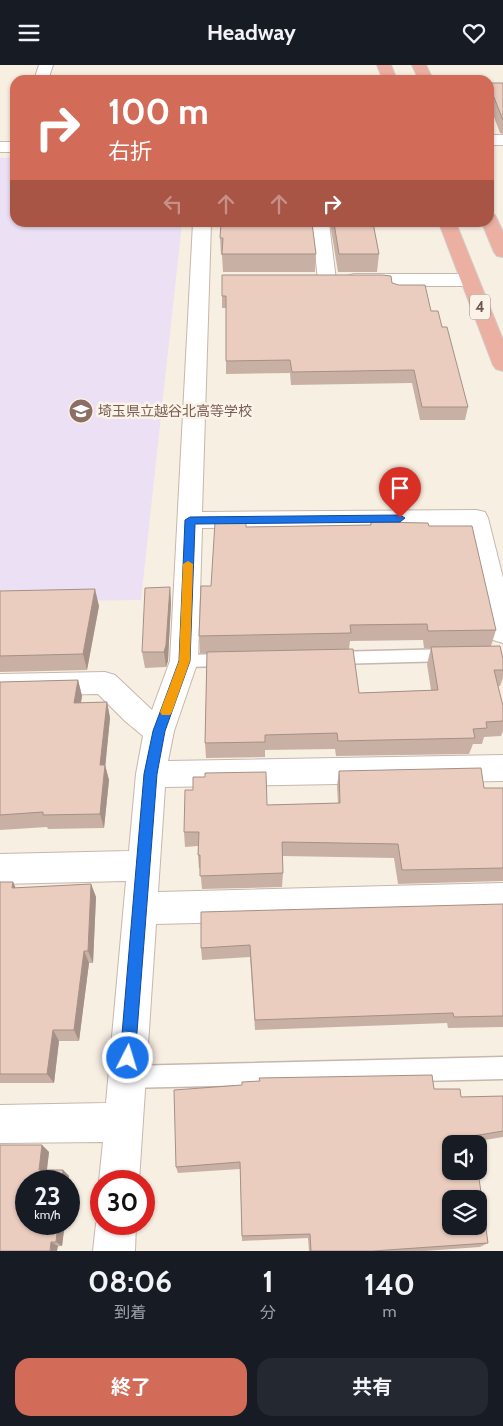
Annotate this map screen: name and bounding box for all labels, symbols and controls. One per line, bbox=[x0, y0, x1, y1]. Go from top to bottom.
icon: menu bbox=[15, 19, 43, 47]
text: Headway bbox=[207, 19, 296, 46]
icon: heart bbox=[460, 19, 488, 47]
text: 100 m bbox=[108, 90, 209, 133]
icon: right bbox=[25, 95, 90, 160]
text: 右折 bbox=[108, 138, 152, 165]
icon: left bbox=[159, 190, 187, 218]
icon: ahead bbox=[212, 190, 240, 218]
icon: ahead bbox=[265, 190, 293, 218]
icon: right bbox=[318, 190, 346, 218]
road number: 4 bbox=[470, 295, 490, 319]
school or university icon: 埼玉県立越谷北高等学校 bbox=[68, 398, 94, 424]
place label: 埼玉県立越谷北高等学校 bbox=[98, 402, 252, 420]
pin bbox=[379, 467, 421, 518]
icon: arrive bbox=[386, 474, 414, 502]
position arrow bbox=[101, 1031, 153, 1083]
map controls bbox=[442, 1135, 487, 1235]
button: sound bbox=[442, 1135, 487, 1180]
speed limit sign: 30 bbox=[90, 1170, 155, 1235]
text: 23 bbox=[34, 1181, 61, 1211]
button: layers bbox=[442, 1190, 487, 1235]
text: km/h bbox=[34, 1207, 61, 1222]
text: 08:06 bbox=[88, 1263, 172, 1300]
text: 1 bbox=[263, 1263, 274, 1300]
text: 140 bbox=[364, 1266, 415, 1303]
text: m bbox=[383, 1302, 397, 1321]
text: 到着 bbox=[114, 1303, 146, 1322]
text: 分 bbox=[260, 1303, 276, 1322]
button: 終了 bbox=[15, 1358, 247, 1416]
button: 共有 bbox=[257, 1358, 488, 1416]

